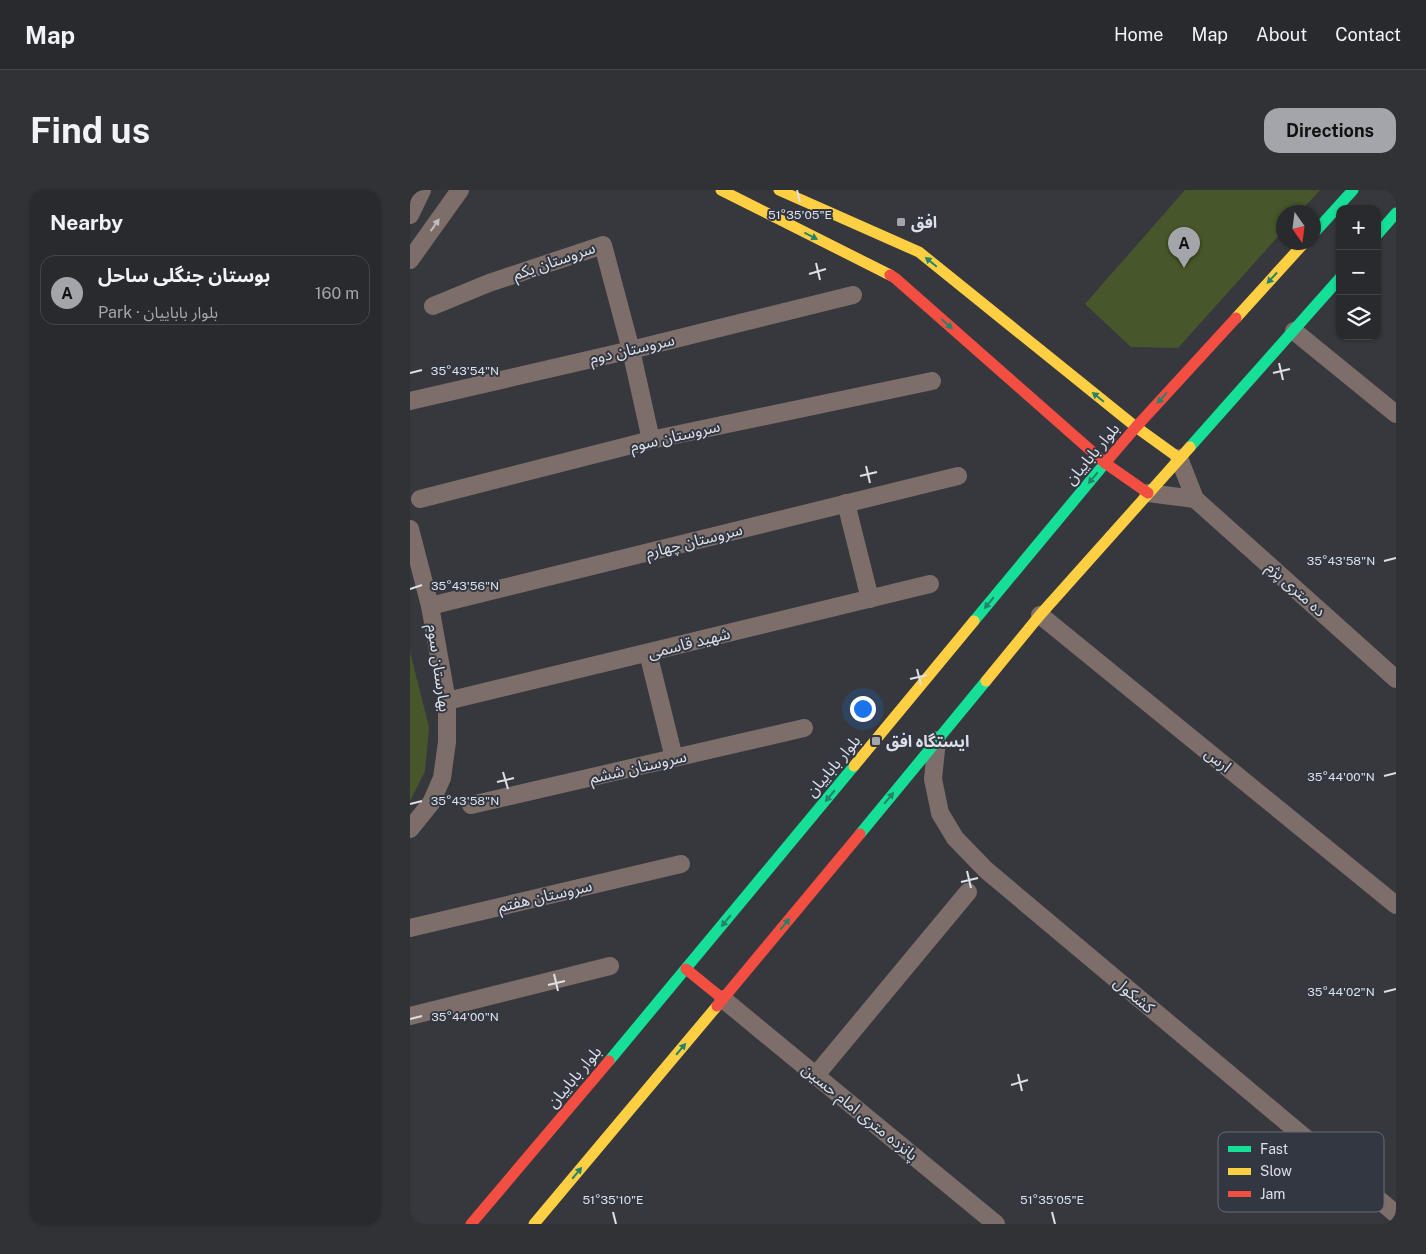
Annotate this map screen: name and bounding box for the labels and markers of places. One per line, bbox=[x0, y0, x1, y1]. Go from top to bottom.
place label: افق bbox=[911, 213, 937, 233]
marker: افق bbox=[895, 216, 907, 228]
pin: A bbox=[1168, 227, 1200, 268]
place label: ایستگاه افق bbox=[886, 732, 969, 752]
marker: ایستگاه افق bbox=[870, 735, 882, 747]

